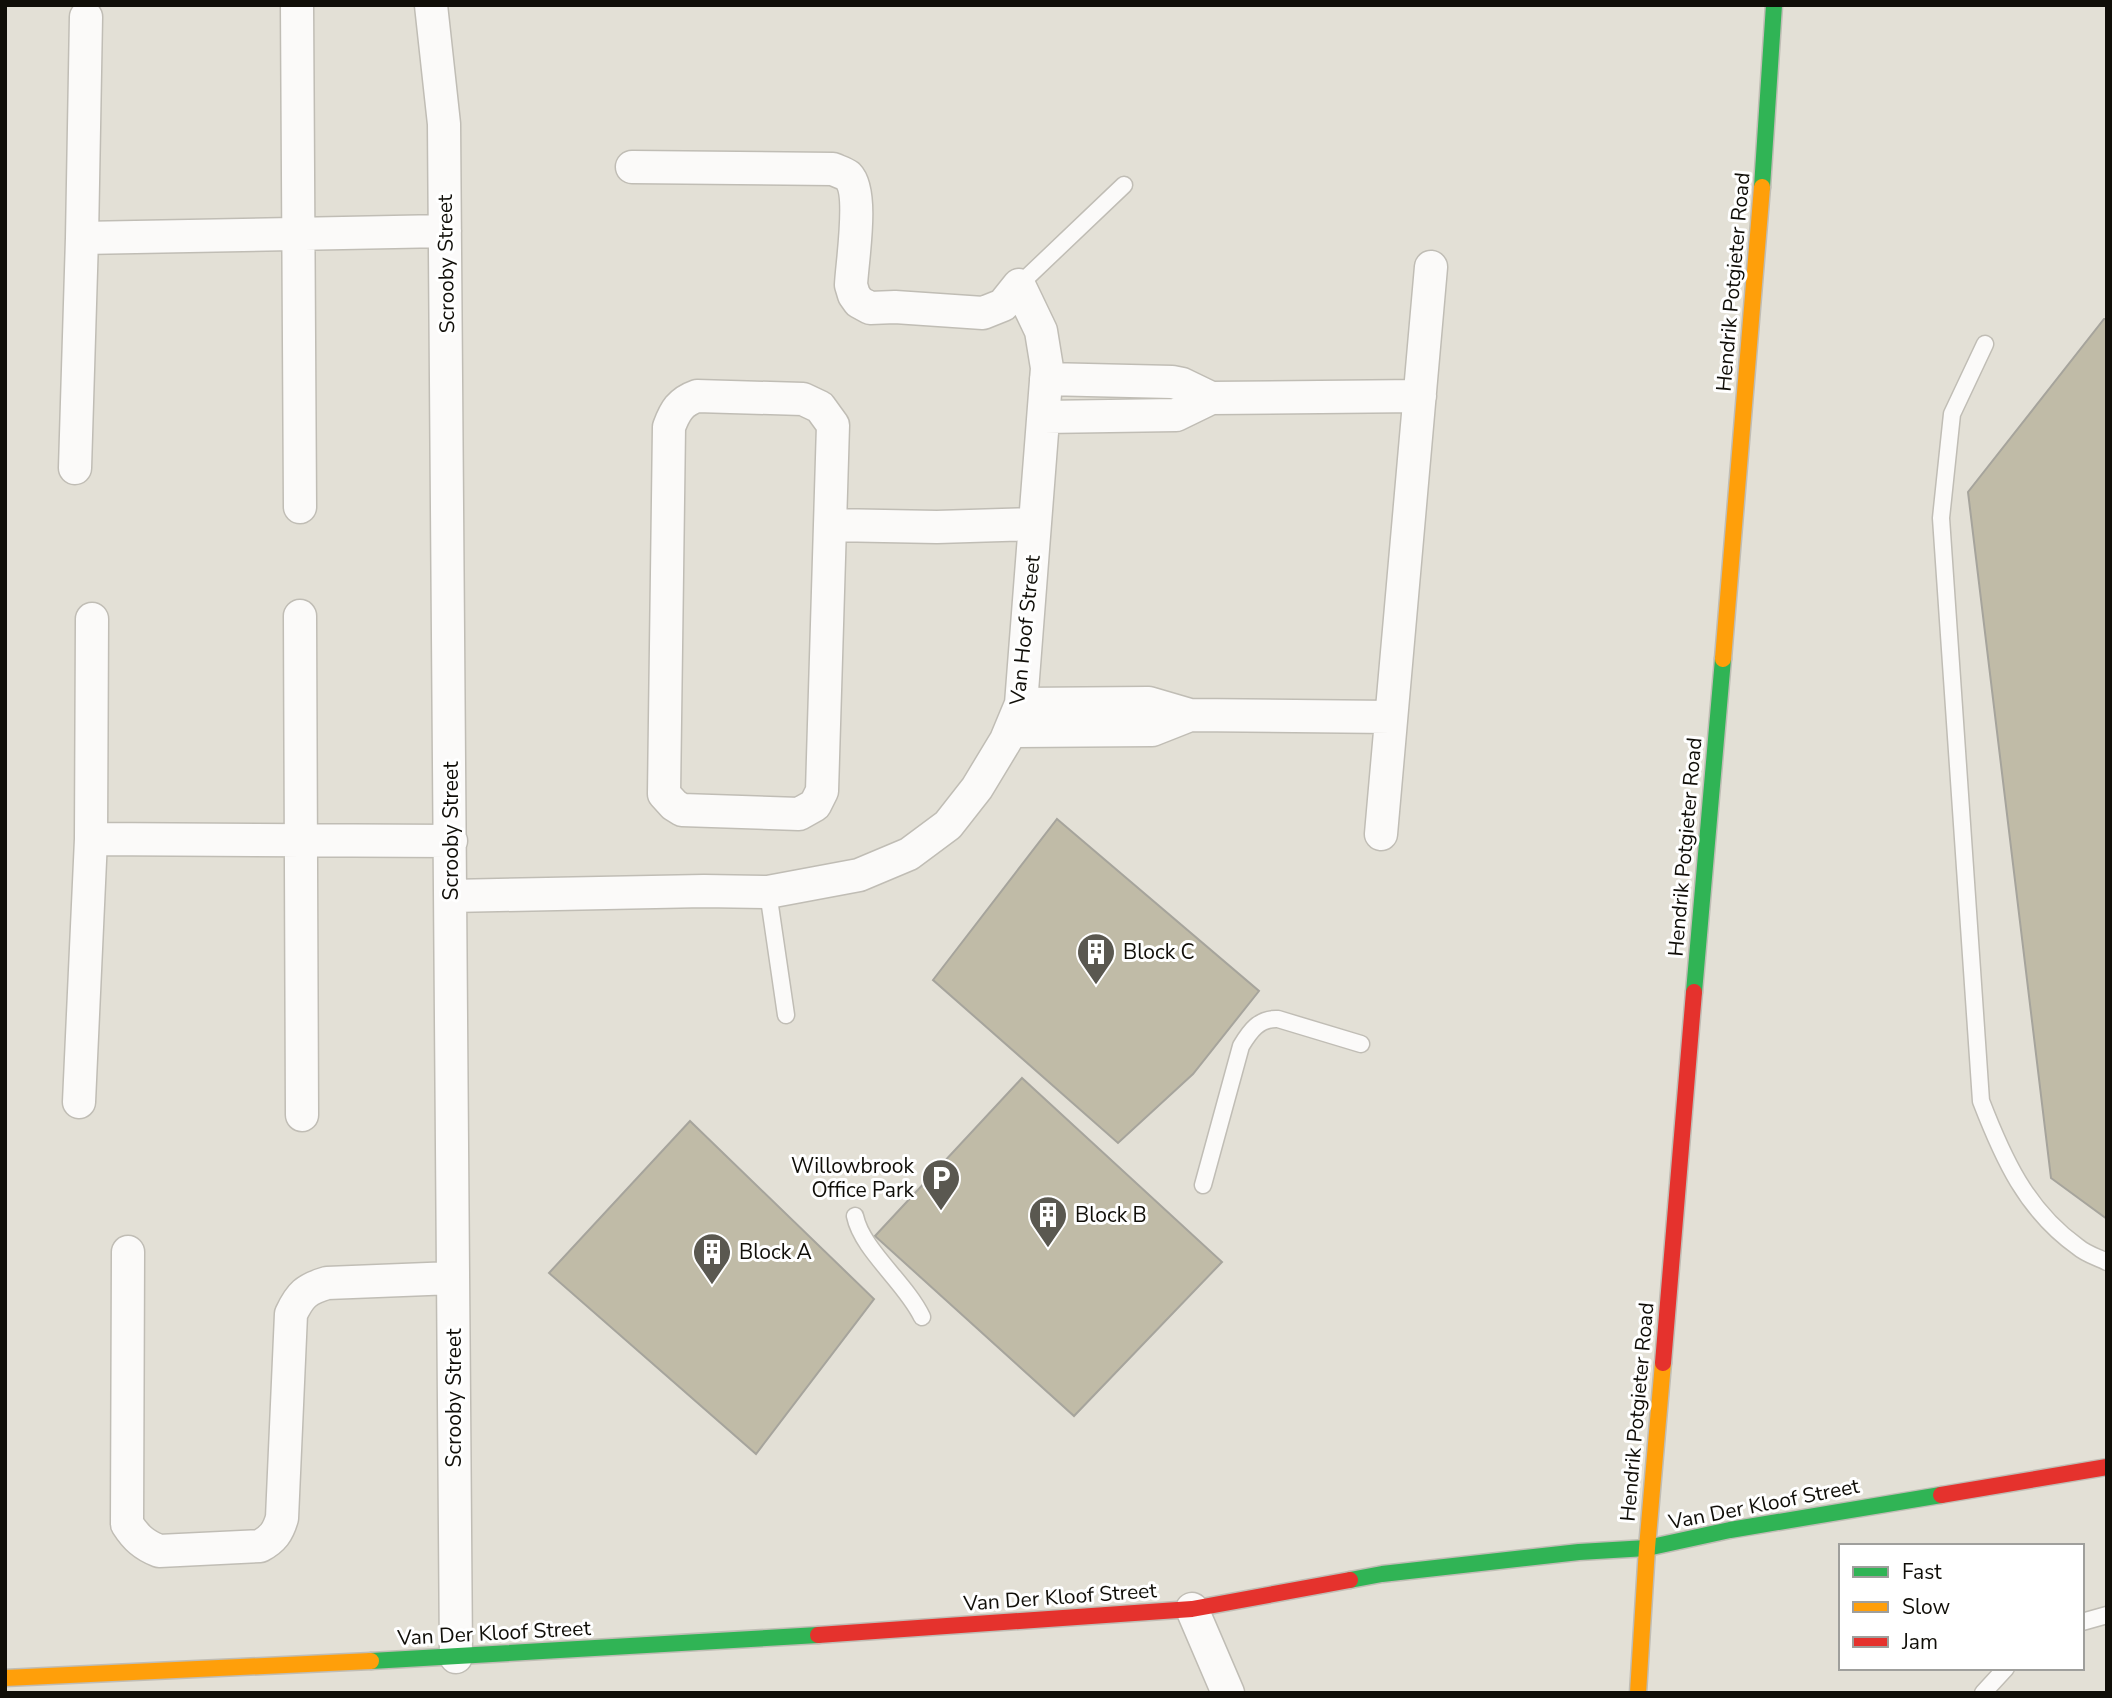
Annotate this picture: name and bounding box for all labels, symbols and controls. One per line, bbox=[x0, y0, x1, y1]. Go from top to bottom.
street label: Hendrik Potgieter Road bbox=[1709, 171, 1757, 393]
street label: Scrooby Street bbox=[431, 194, 461, 334]
street label: Van Hoof Street bbox=[1003, 553, 1047, 707]
street label: Hendrik Potgieter Road bbox=[1661, 736, 1709, 958]
street label: Scrooby Street bbox=[437, 761, 465, 900]
building icon: Block C bbox=[1075, 931, 1117, 986]
place label: Block C bbox=[1123, 938, 1195, 966]
place label: Willowbrook Office Park bbox=[791, 1152, 914, 1204]
parking icon: Willowbrook Office Park bbox=[920, 1157, 962, 1212]
building icon: Block B bbox=[1027, 1194, 1069, 1249]
place label: Block B bbox=[1075, 1201, 1147, 1229]
building icon: Block A bbox=[691, 1231, 733, 1286]
place label: Block A bbox=[739, 1238, 812, 1266]
street label: Hendrik Potgieter Road bbox=[1613, 1301, 1661, 1523]
street label: Scrooby Street bbox=[440, 1328, 468, 1467]
street label: Van Der Kloof Street bbox=[1665, 1472, 1862, 1536]
legend bbox=[1839, 1544, 2084, 1670]
text: Fast bbox=[1902, 1558, 1942, 1586]
street label: Van Der Kloof Street bbox=[961, 1576, 1158, 1618]
text: Slow bbox=[1902, 1593, 1951, 1621]
street label: Van Der Kloof Street bbox=[396, 1614, 592, 1652]
text: Jam bbox=[1901, 1628, 1938, 1656]

